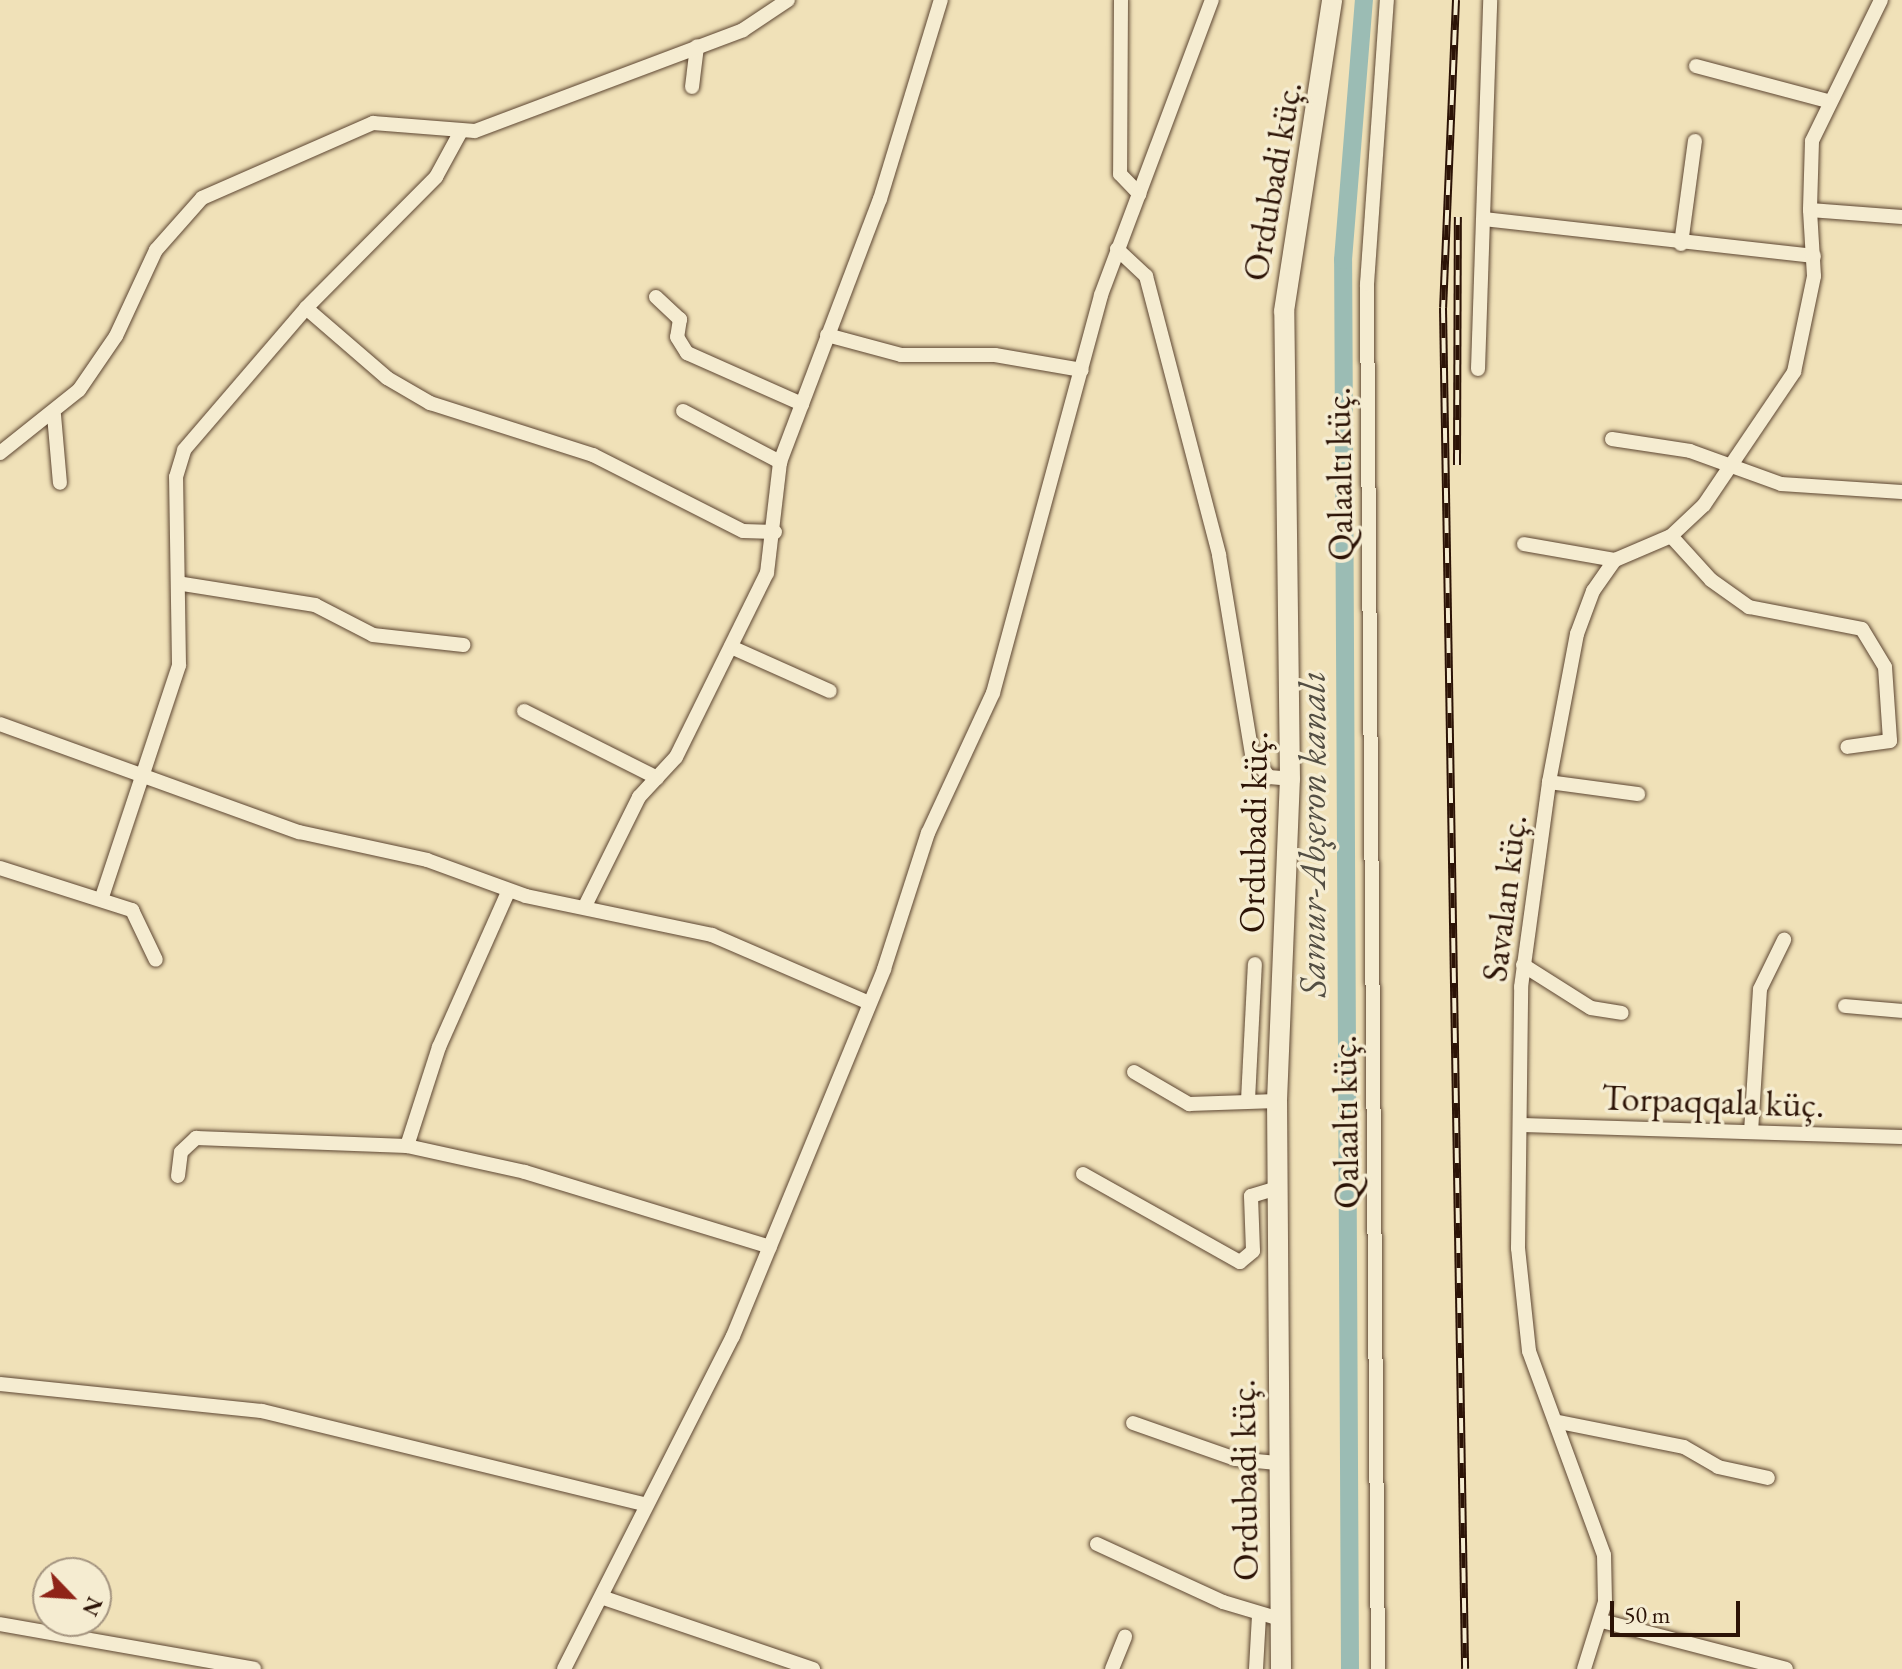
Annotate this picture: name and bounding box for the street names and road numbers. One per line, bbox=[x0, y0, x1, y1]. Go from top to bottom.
street label: Ordubadi küç. bbox=[1233, 78, 1311, 284]
street label: Qalaaltı küç. bbox=[1316, 387, 1362, 561]
street label: Ordubadi küç. bbox=[1230, 731, 1276, 933]
street label: Savalan küç. bbox=[1472, 812, 1536, 984]
street label: Qalaaltı küç. bbox=[1322, 1035, 1368, 1209]
street label: Torpaqqala küç. bbox=[1601, 1076, 1825, 1126]
street label: Ordubadi küç. bbox=[1221, 1379, 1267, 1581]

